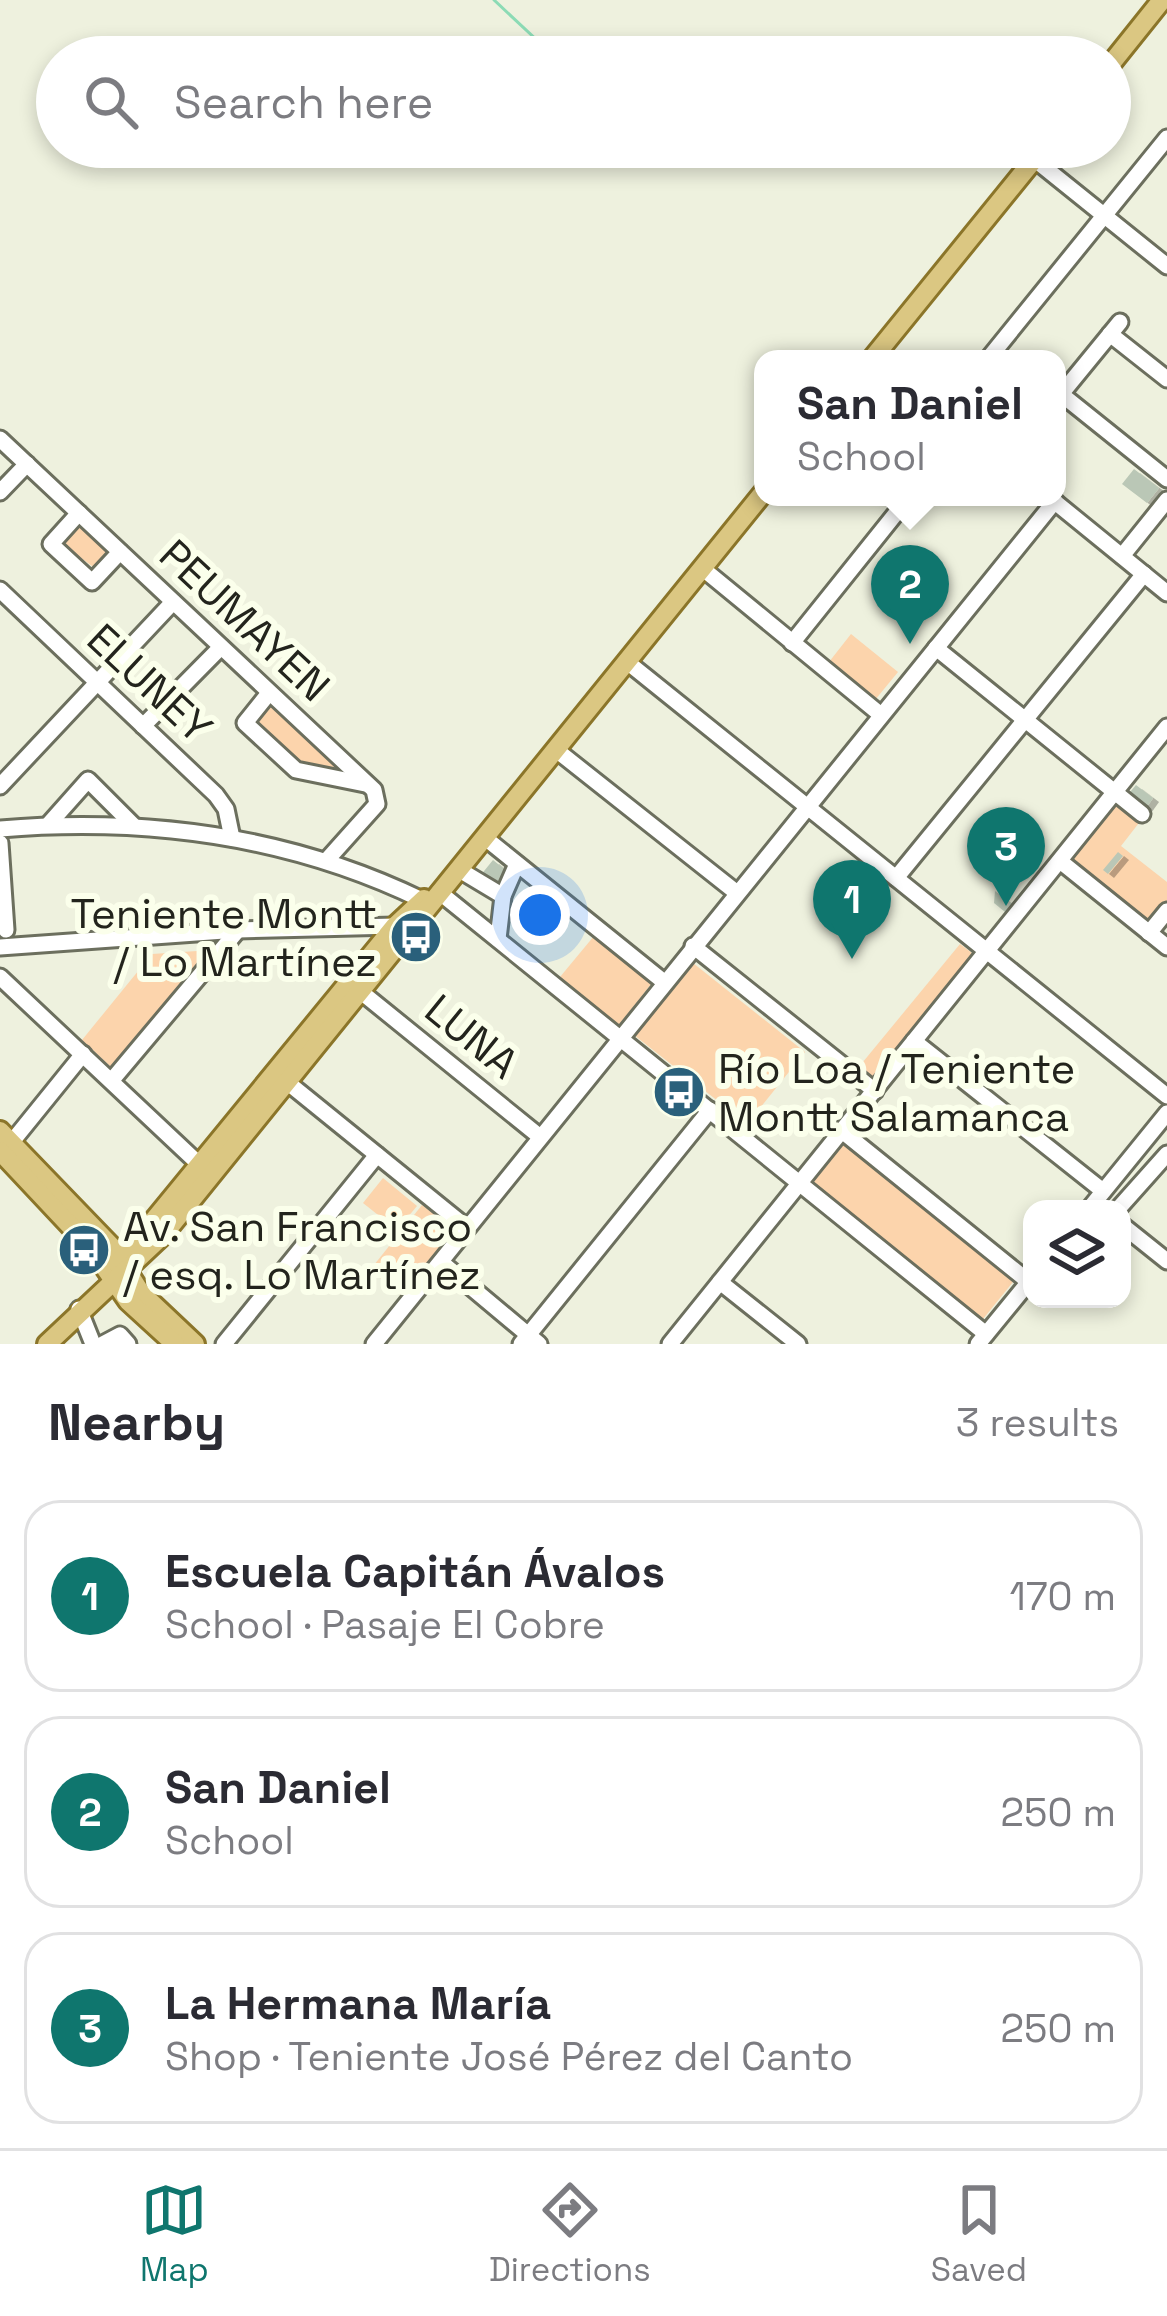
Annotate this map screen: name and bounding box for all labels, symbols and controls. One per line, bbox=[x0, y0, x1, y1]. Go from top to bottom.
search box bbox=[36, 36, 1131, 168]
icon: search bbox=[78, 69, 144, 135]
text: Search here bbox=[174, 74, 433, 131]
popup bbox=[754, 350, 1066, 506]
text: San Daniel bbox=[797, 375, 1023, 432]
text: School bbox=[797, 432, 926, 481]
street label: PEUMAYEN bbox=[148, 528, 341, 713]
pin: 2 bbox=[871, 545, 949, 644]
street label: ELUNEY bbox=[76, 612, 223, 755]
pin: 3 bbox=[967, 807, 1045, 906]
pin: 1 bbox=[813, 860, 891, 959]
your location bbox=[510, 885, 570, 945]
place label: Teniente Montt / Lo Martínez bbox=[71, 887, 377, 988]
bus stop icon: Teniente Montt / Lo Martínez bbox=[388, 909, 444, 965]
street label: LUNA bbox=[414, 983, 529, 1090]
place label: Río Loa / Teniente Montt Salamanca bbox=[718, 1042, 1075, 1143]
bus stop icon: Río Loa / Teniente Montt Salamanca bbox=[651, 1064, 707, 1120]
place label: Av. San Francisco / esq. Lo Martínez bbox=[123, 1200, 481, 1301]
map controls bbox=[1023, 1200, 1131, 1308]
button: layers bbox=[1023, 1200, 1131, 1308]
bus stop icon: Av. San Francisco / esq. Lo Martínez bbox=[56, 1222, 112, 1278]
text: Nearby bbox=[48, 1390, 225, 1455]
text: 3 results bbox=[956, 1398, 1119, 1447]
text: Escuela Capitán Ávalos bbox=[165, 1543, 665, 1600]
text: 1 bbox=[81, 1572, 99, 1621]
text: 170 m bbox=[1009, 1572, 1116, 1621]
text: School · Pasaje El Cobre bbox=[165, 1600, 605, 1649]
text: San Daniel bbox=[165, 1759, 391, 1816]
text: 2 bbox=[78, 1788, 102, 1837]
text: 250 m bbox=[1001, 1788, 1116, 1837]
text: School bbox=[165, 1816, 294, 1865]
text: La Hermana María bbox=[165, 1975, 551, 2032]
text: 3 bbox=[78, 2004, 102, 2053]
text: 250 m bbox=[1001, 2004, 1116, 2053]
text: Shop · Teniente José Pérez del Canto bbox=[165, 2032, 853, 2081]
tab: Map bbox=[140, 2177, 209, 2291]
tab: Directions bbox=[489, 2177, 651, 2291]
tab: Saved bbox=[931, 2177, 1027, 2291]

